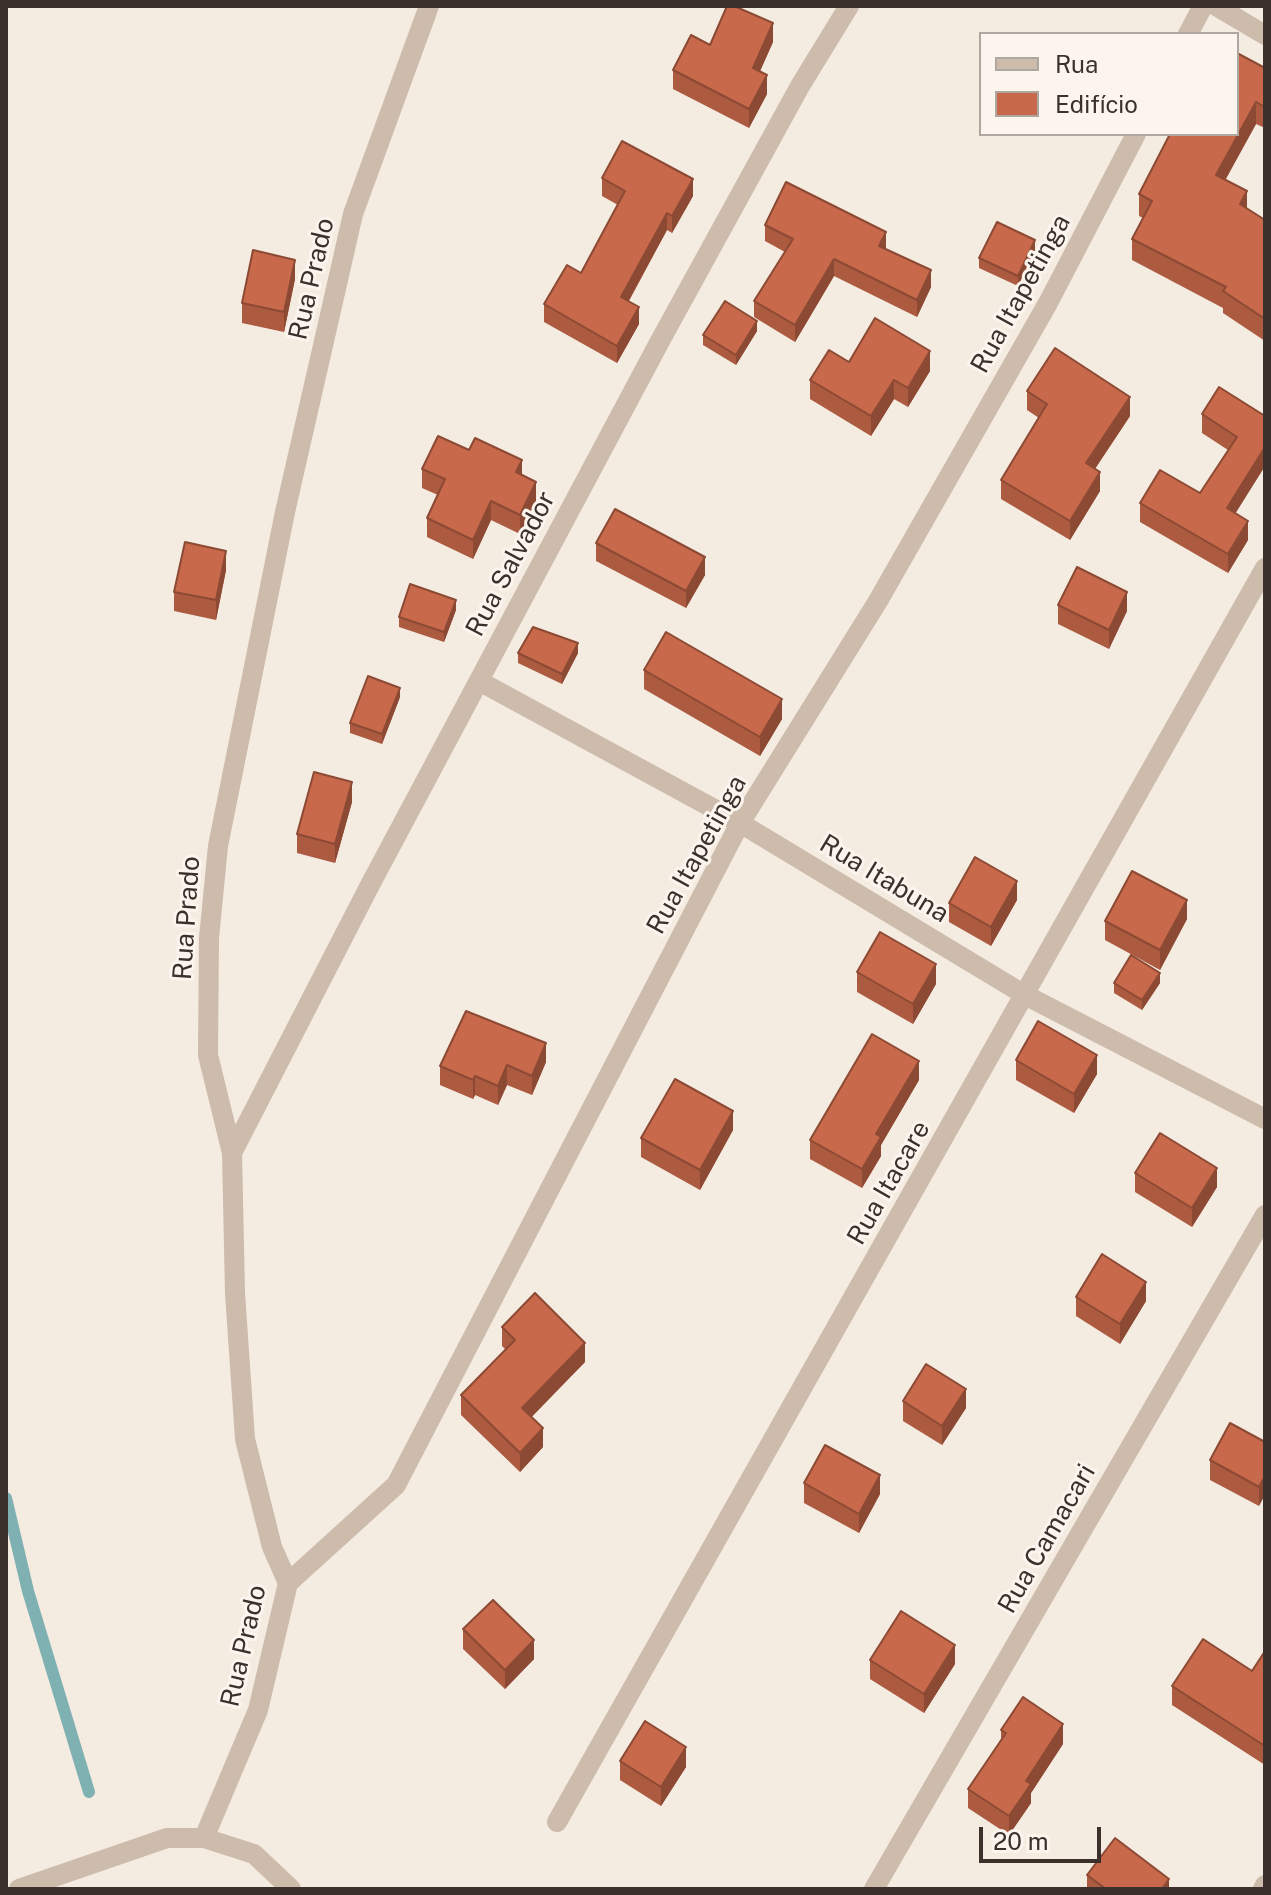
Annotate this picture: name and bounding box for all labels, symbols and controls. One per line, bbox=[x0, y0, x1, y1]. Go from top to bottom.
legend bbox=[979, 32, 1239, 136]
text: Rua bbox=[1055, 50, 1098, 78]
text: Edifício bbox=[1055, 90, 1138, 118]
street label: Rua Itapetinga bbox=[965, 209, 1077, 379]
street label: Rua Prado bbox=[283, 215, 341, 343]
street label: Rua Salvador bbox=[460, 486, 562, 642]
street label: Rua Itapetinga bbox=[641, 770, 753, 940]
street label: Rua Itabuna bbox=[814, 828, 954, 930]
street label: Rua Prado bbox=[167, 855, 207, 981]
street label: Rua Itacare bbox=[841, 1116, 937, 1250]
street label: Rua Camacari bbox=[992, 1459, 1102, 1619]
street label: Rua Prado bbox=[215, 1582, 273, 1710]
scale bar bbox=[983, 1811, 1105, 1861]
text: 20 m bbox=[993, 1827, 1049, 1855]

